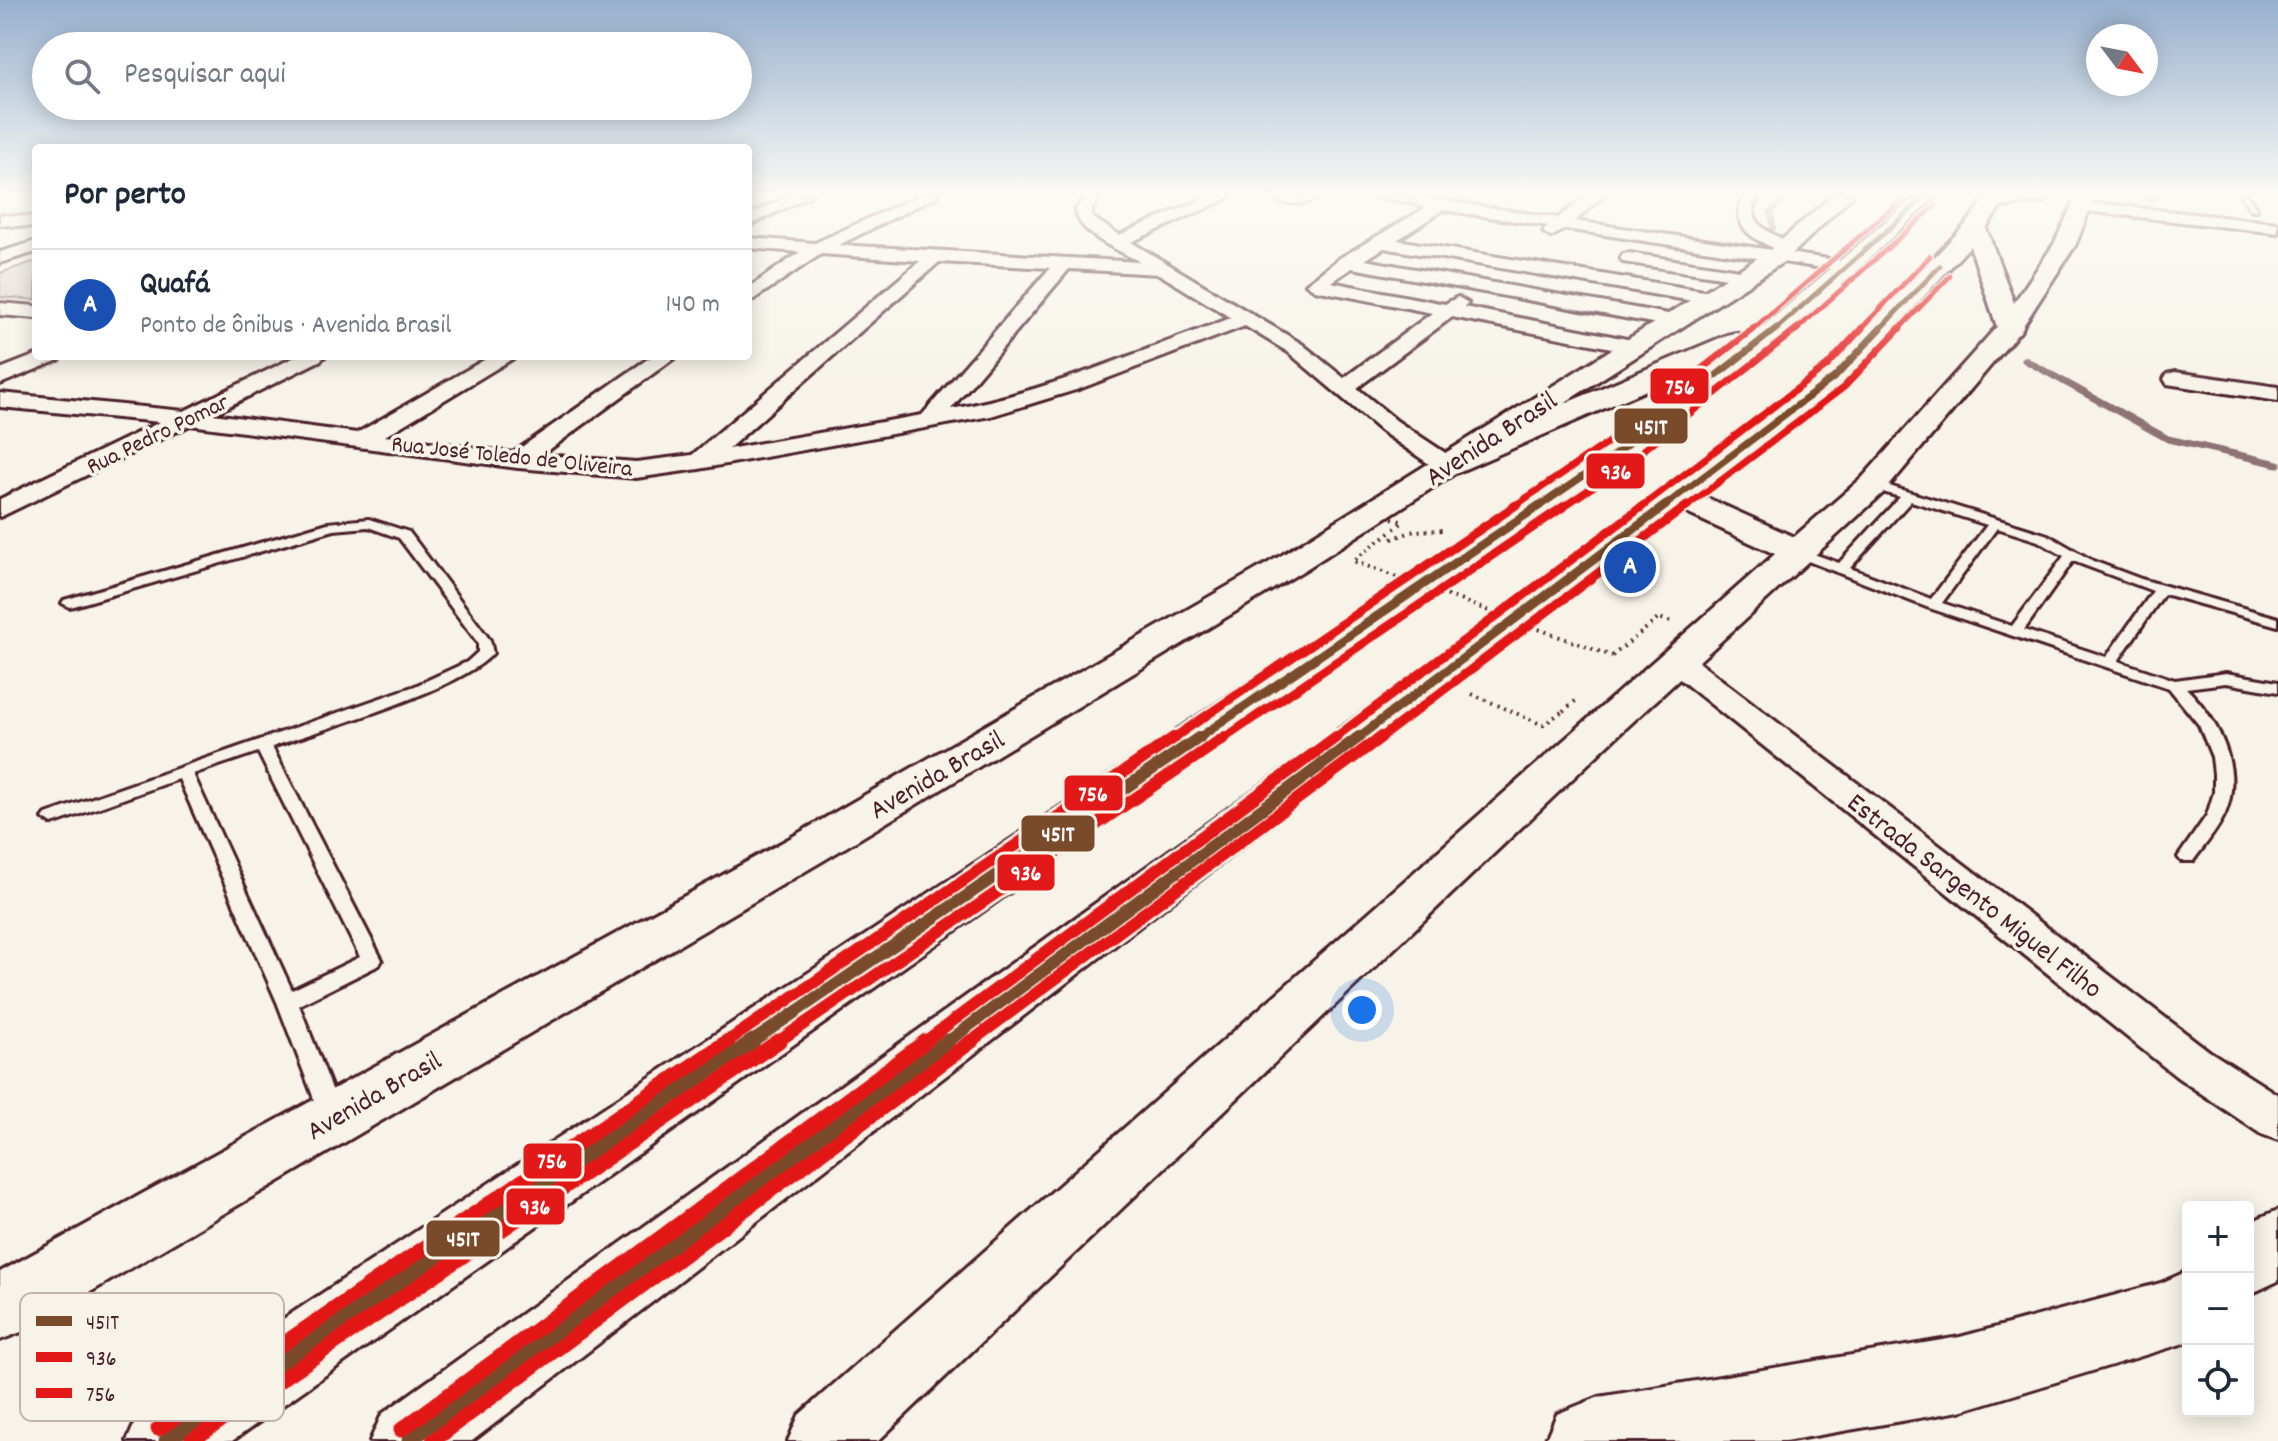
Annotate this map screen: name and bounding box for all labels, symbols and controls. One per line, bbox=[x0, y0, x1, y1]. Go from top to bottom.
north arrow bbox=[2086, 24, 2158, 96]
search box bbox=[32, 32, 752, 120]
icon: search bbox=[60, 54, 104, 98]
text: Pesquisar aqui bbox=[124, 55, 286, 98]
text: Por perto bbox=[64, 172, 186, 221]
text: Quafá bbox=[140, 265, 210, 308]
text: A bbox=[83, 287, 97, 324]
text: 140 m bbox=[666, 287, 720, 324]
text: Ponto de ônibus · Avenida Brasil bbox=[140, 308, 451, 345]
line badge: 756 bbox=[1649, 367, 1710, 405]
text: 756 bbox=[1665, 374, 1695, 405]
street label: Avenida Brasil bbox=[1419, 383, 1567, 499]
street label: Rua Pedro Pomar bbox=[81, 386, 235, 485]
line badge: 451T bbox=[1613, 407, 1689, 445]
text: 451T bbox=[1635, 414, 1668, 445]
street label: Rua José Toledo de Oliveira bbox=[389, 428, 635, 488]
line badge: 936 bbox=[1585, 452, 1646, 490]
text: 936 bbox=[1601, 459, 1632, 490]
pin: A bbox=[1604, 537, 1656, 597]
street label: Avenida Brasil bbox=[863, 722, 1014, 832]
line badge: 756 bbox=[1063, 774, 1124, 812]
text: 756 bbox=[1078, 781, 1108, 812]
street label: Estrada Sargento Miguel Filho bbox=[1837, 785, 2109, 1010]
line badge: 451T bbox=[1020, 814, 1096, 853]
text: 451T bbox=[1042, 821, 1075, 852]
line badge: 936 bbox=[996, 853, 1056, 892]
text: 936 bbox=[1011, 860, 1042, 891]
your location bbox=[1342, 990, 1382, 1030]
street label: Avenida Brasil bbox=[300, 1043, 451, 1153]
line badge: 756 bbox=[522, 1142, 583, 1180]
text: 756 bbox=[537, 1148, 567, 1179]
line badge: 936 bbox=[505, 1187, 566, 1226]
text: 936 bbox=[520, 1194, 551, 1225]
map controls bbox=[2182, 1201, 2254, 1417]
button: + bbox=[2182, 1201, 2254, 1273]
line badge: 451T bbox=[425, 1219, 501, 1258]
text: 451T bbox=[447, 1226, 480, 1257]
button: − bbox=[2182, 1273, 2254, 1345]
legend bbox=[20, 1293, 284, 1421]
text: 451T bbox=[86, 1309, 119, 1340]
text: 936 bbox=[86, 1345, 117, 1376]
button: locate bbox=[2182, 1345, 2254, 1417]
text: 756 bbox=[86, 1381, 115, 1412]

